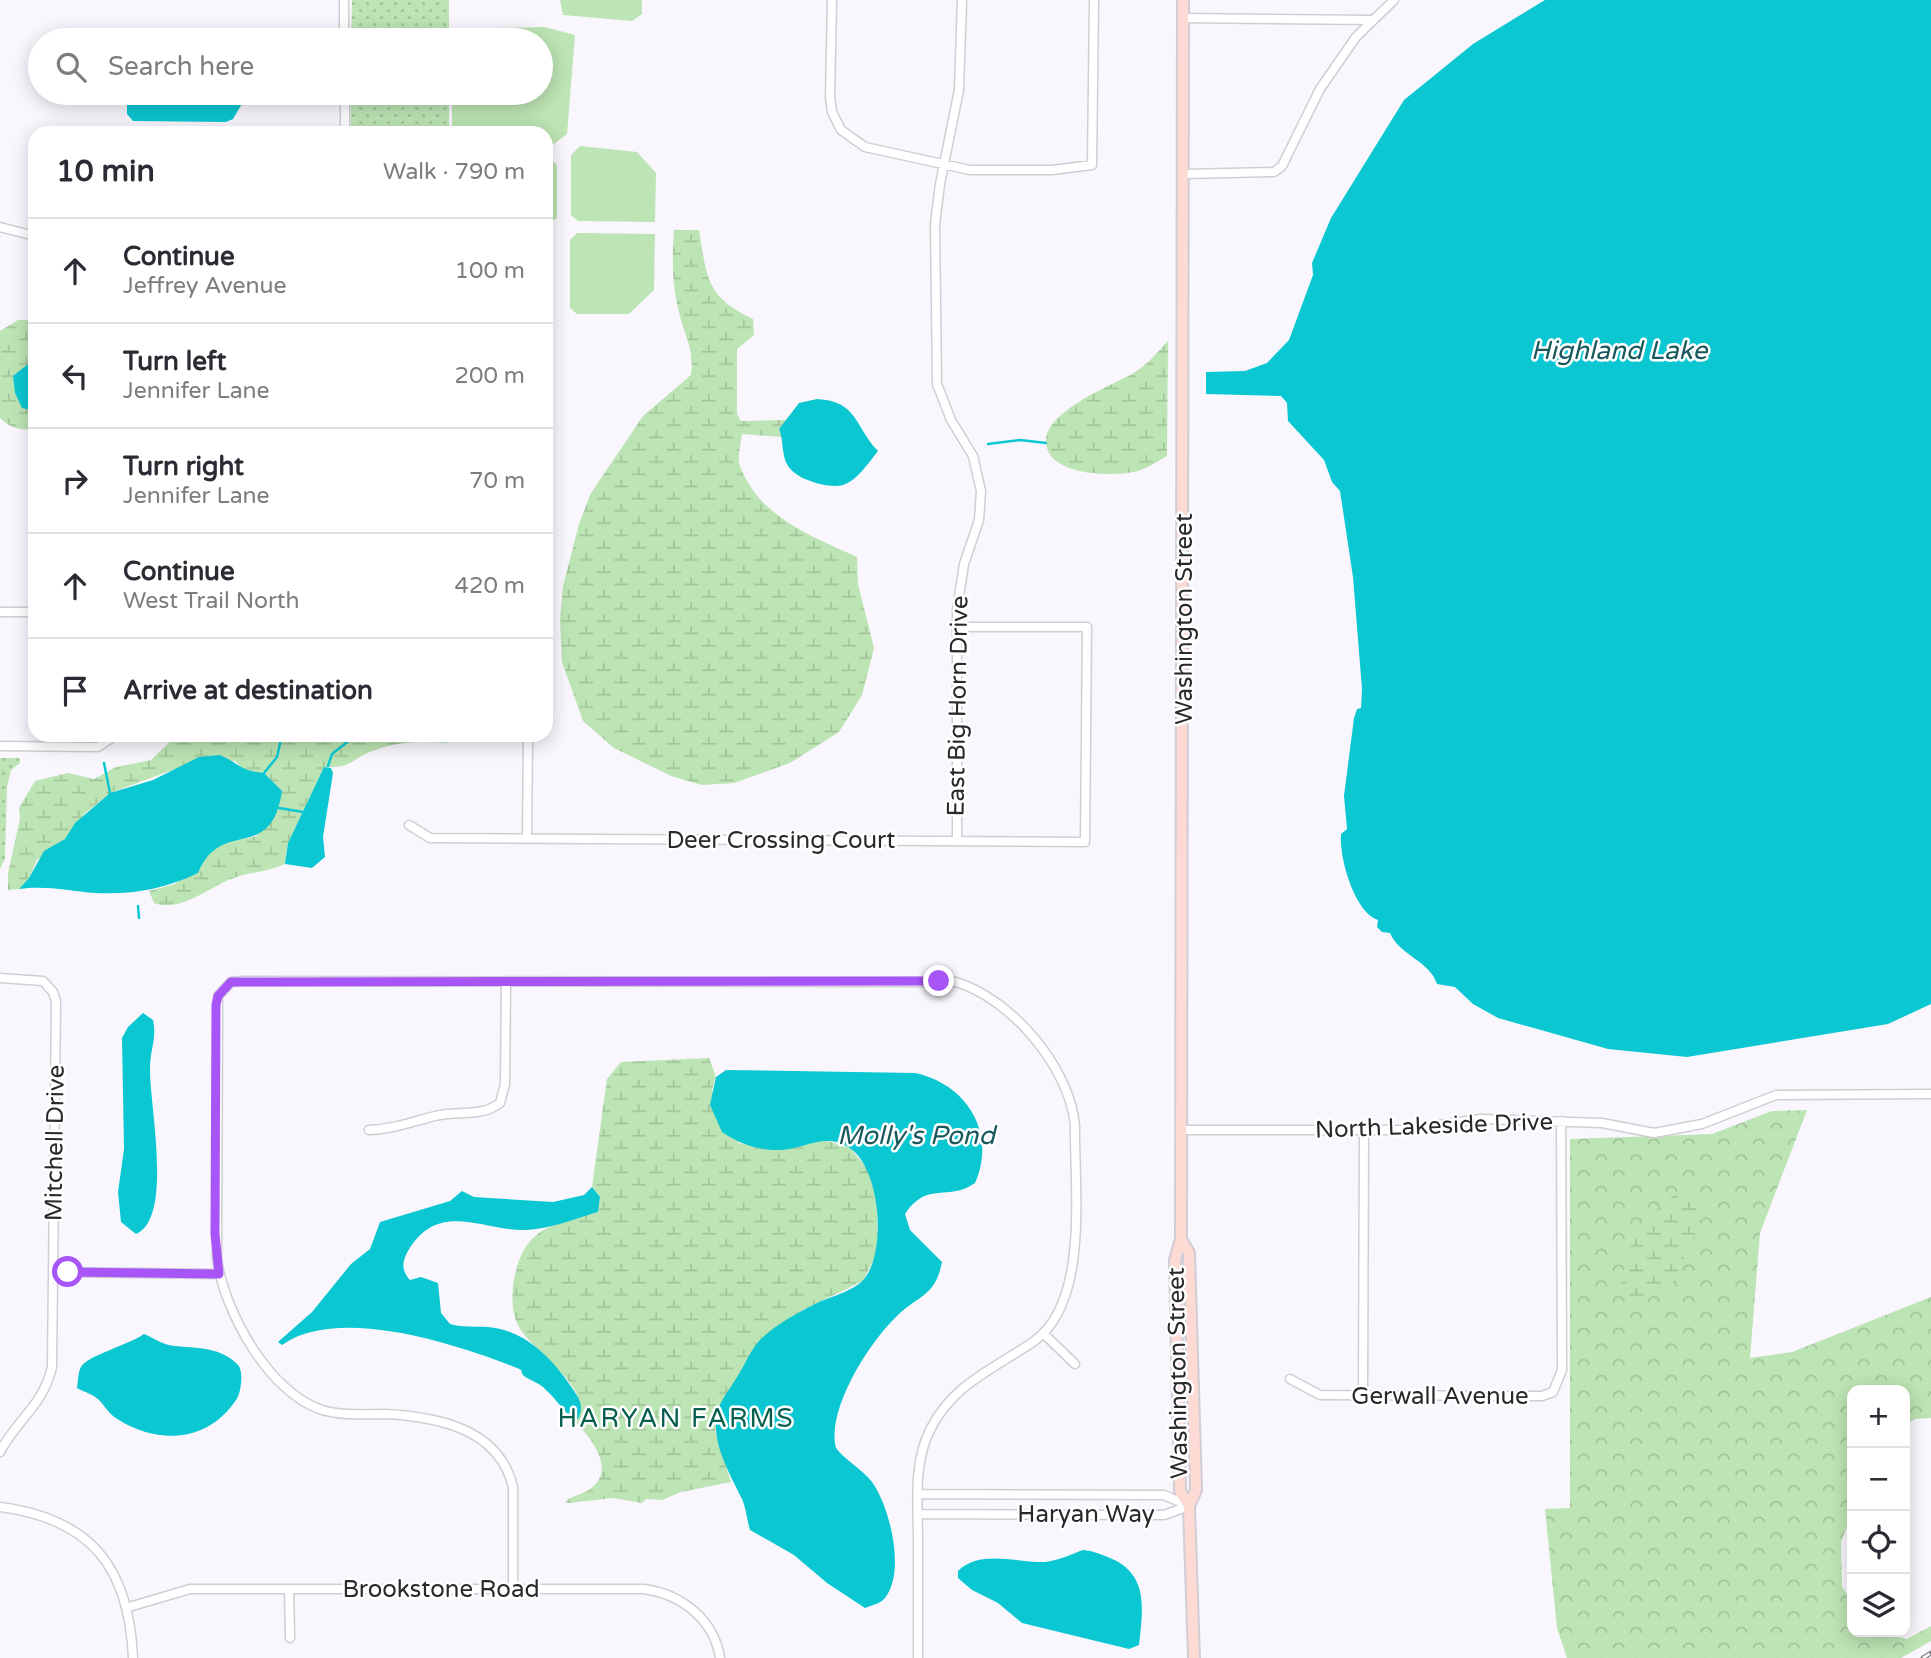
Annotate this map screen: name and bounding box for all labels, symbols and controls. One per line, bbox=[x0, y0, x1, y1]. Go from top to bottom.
search box bbox=[28, 28, 553, 105]
icon: search bbox=[52, 48, 90, 86]
text: Search here bbox=[108, 51, 254, 82]
text: 10 min bbox=[56, 153, 155, 190]
text: Walk · 790 m bbox=[383, 158, 525, 186]
text: Continue bbox=[123, 241, 235, 272]
icon: ahead bbox=[56, 252, 94, 290]
text: 100 m bbox=[455, 257, 525, 285]
text: Jeffrey Avenue bbox=[123, 272, 287, 300]
water label: Highland Lake bbox=[1531, 335, 1708, 366]
text: Turn left bbox=[123, 346, 226, 377]
icon: left bbox=[56, 357, 94, 395]
text: 200 m bbox=[455, 362, 525, 390]
text: Jennifer Lane bbox=[123, 377, 270, 405]
text: Turn right bbox=[123, 451, 244, 482]
icon: right bbox=[56, 462, 94, 500]
text: 70 m bbox=[469, 467, 525, 495]
text: Jennifer Lane bbox=[123, 482, 270, 510]
street label: Washington Street bbox=[1170, 513, 1199, 725]
text: Continue bbox=[123, 556, 235, 587]
icon: ahead bbox=[56, 567, 94, 605]
text: 420 m bbox=[455, 572, 525, 600]
text: West Trail North bbox=[123, 587, 299, 615]
street label: East Big Horn Drive bbox=[942, 595, 974, 817]
icon: arrive bbox=[56, 672, 94, 710]
text: Arrive at destination bbox=[123, 675, 373, 706]
street label: Deer Crossing Court bbox=[667, 826, 895, 855]
route end bbox=[923, 965, 954, 996]
street label: Mitchell Drive bbox=[39, 1065, 71, 1221]
street label: North Lakeside Drive bbox=[1315, 1107, 1553, 1145]
water label: Molly's Pond bbox=[837, 1120, 997, 1151]
route start bbox=[52, 1256, 83, 1287]
street label: Washington Street bbox=[1162, 1267, 1194, 1479]
street label: Gerwall Avenue bbox=[1351, 1382, 1529, 1411]
map controls bbox=[1847, 1385, 1910, 1637]
button: + bbox=[1847, 1385, 1910, 1448]
district label: HARYAN FARMS bbox=[557, 1403, 795, 1434]
button: − bbox=[1847, 1448, 1910, 1511]
street label: Haryan Way bbox=[1017, 1500, 1155, 1529]
button: locate bbox=[1847, 1511, 1910, 1574]
button: layers bbox=[1847, 1574, 1910, 1637]
street label: Brookstone Road bbox=[342, 1575, 540, 1604]

